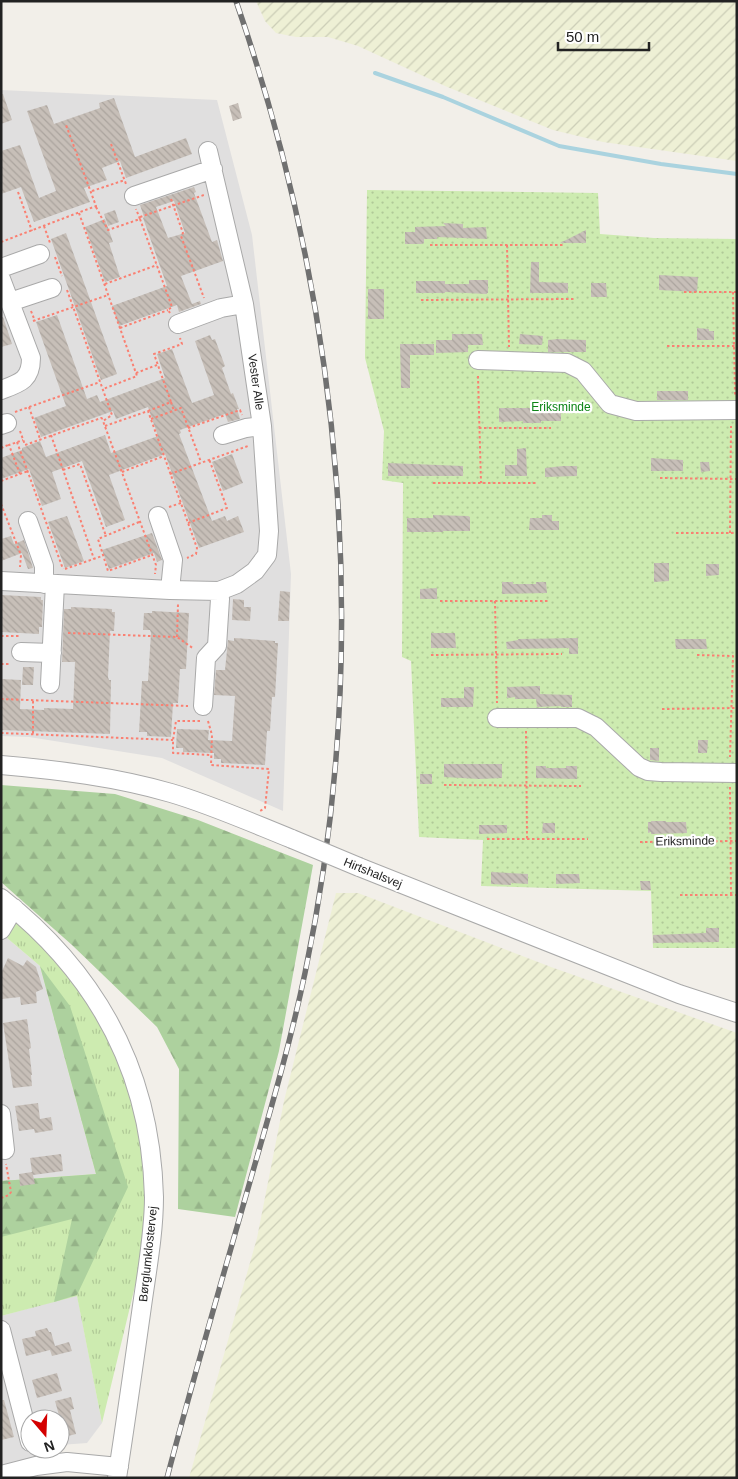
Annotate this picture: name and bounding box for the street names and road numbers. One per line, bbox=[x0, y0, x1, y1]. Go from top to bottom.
street label: Vester Alle bbox=[245, 353, 267, 411]
street label: Eriksminde bbox=[655, 833, 715, 849]
street label: Hirtshalsvej bbox=[342, 855, 404, 891]
street label: Børglumklostervej bbox=[136, 1206, 160, 1302]

